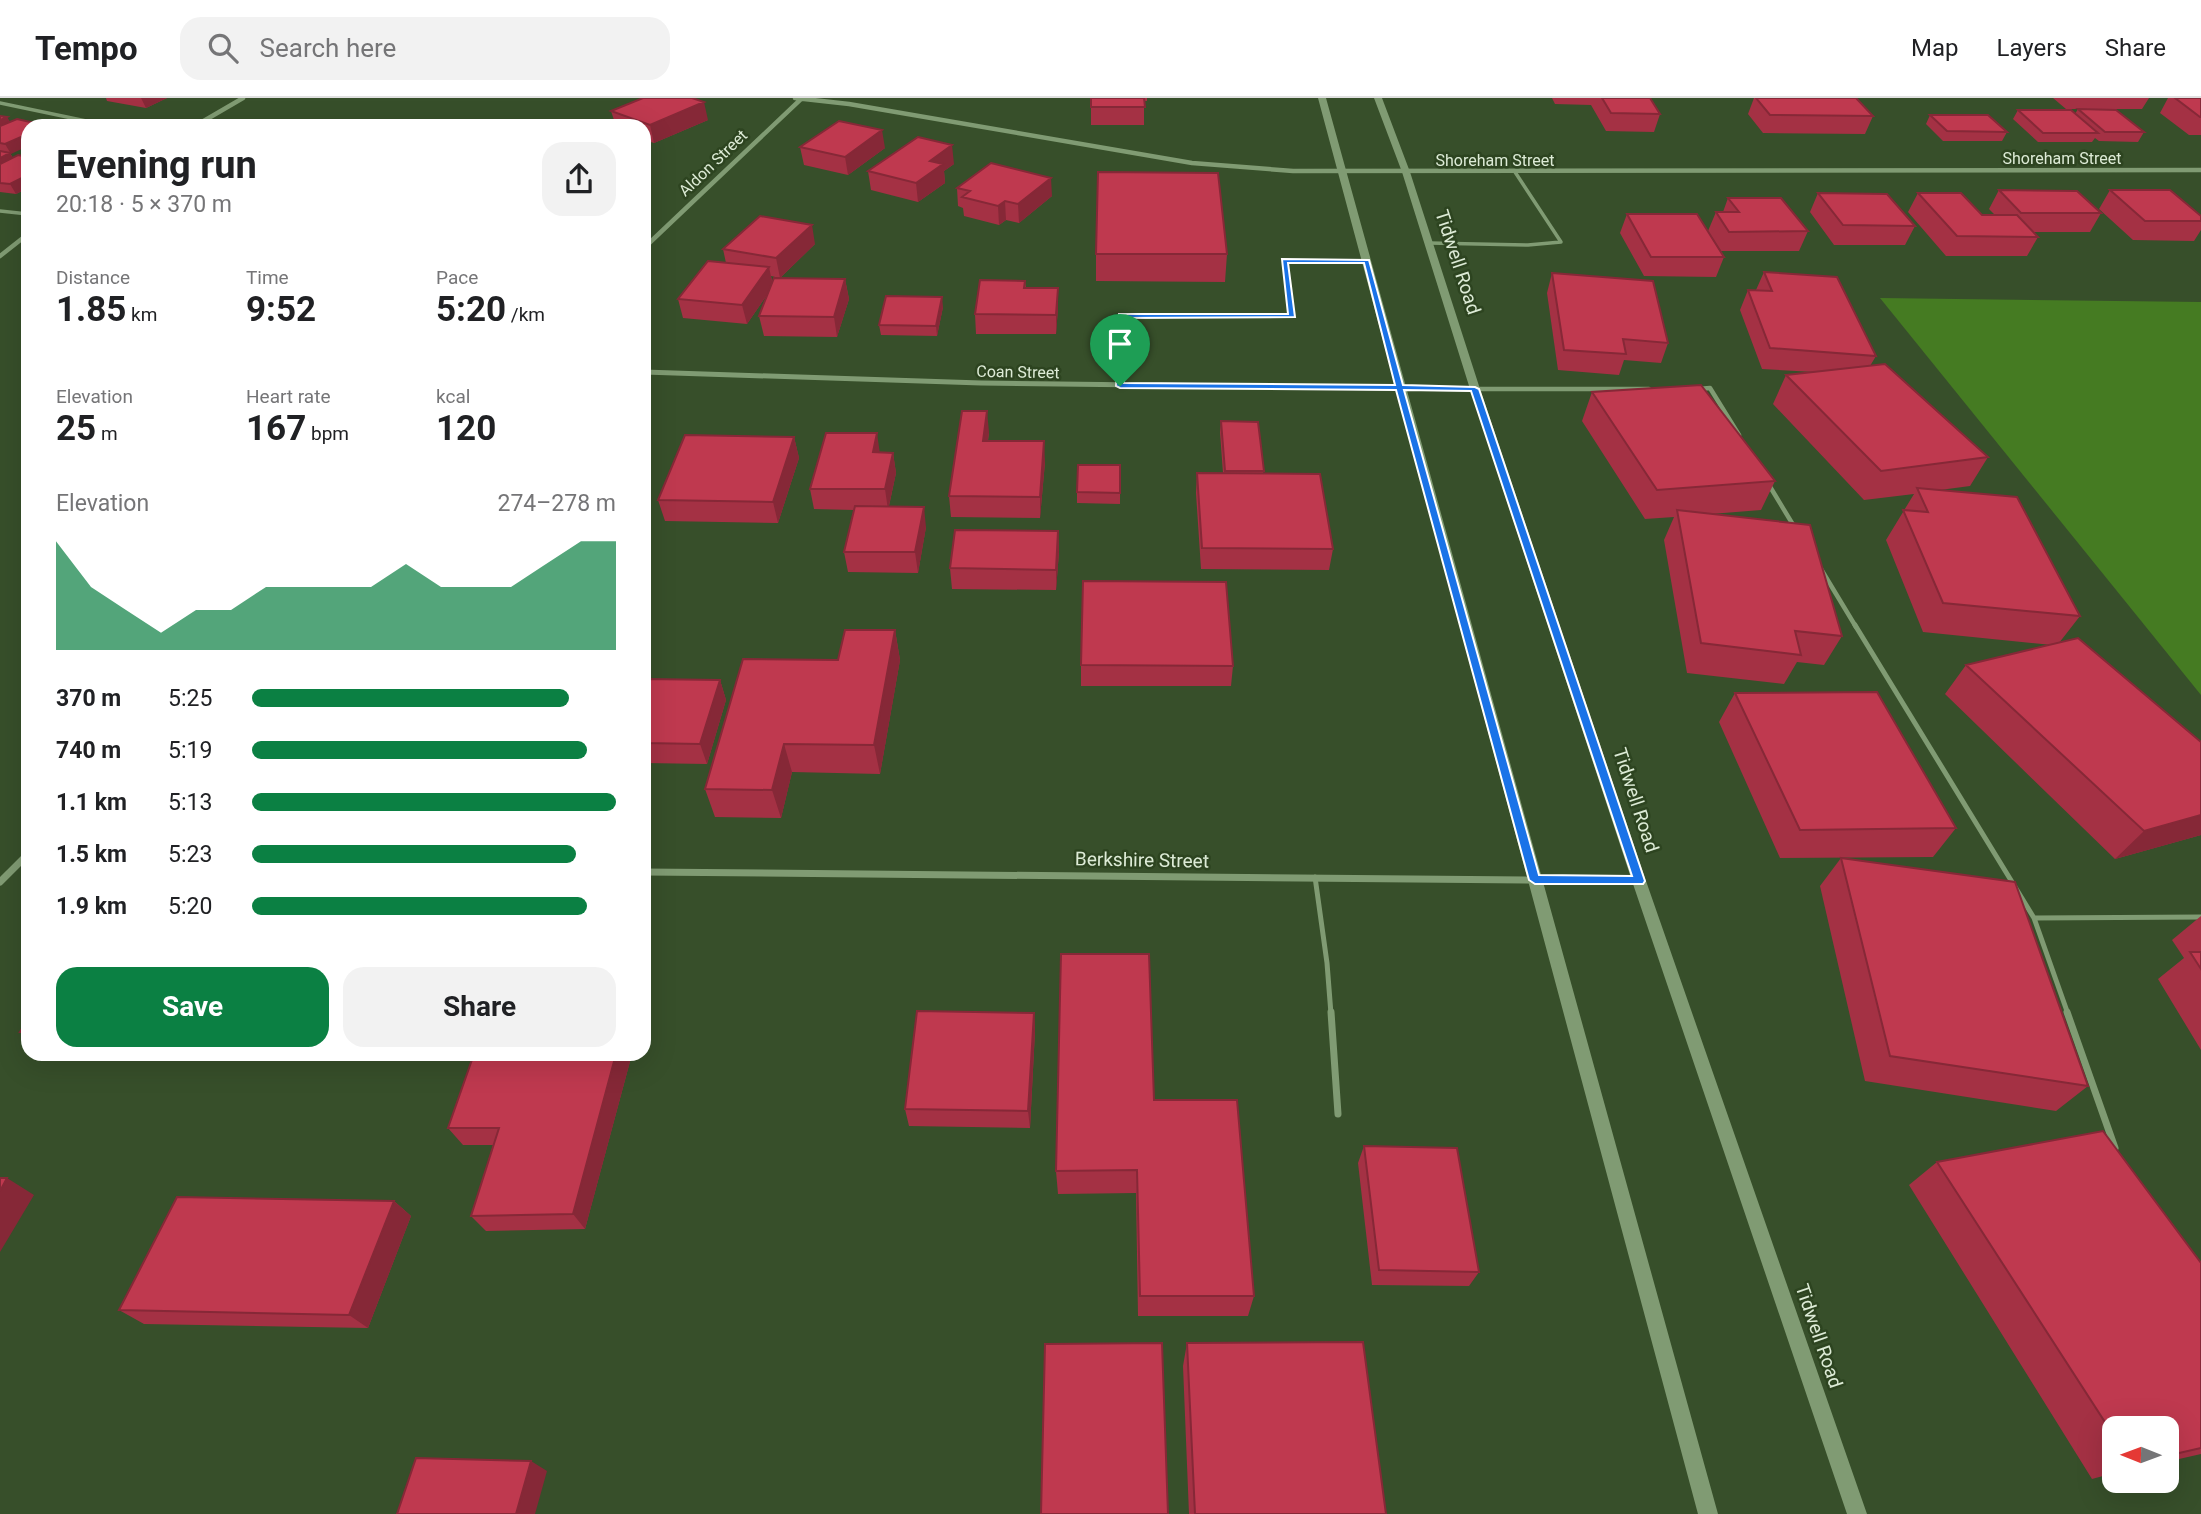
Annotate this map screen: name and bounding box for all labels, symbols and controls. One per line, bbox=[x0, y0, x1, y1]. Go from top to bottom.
search box bbox=[180, 17, 670, 80]
text: Tempo bbox=[35, 29, 138, 68]
icon: search bbox=[204, 29, 242, 67]
text: Search here bbox=[260, 33, 396, 63]
text: Map bbox=[1911, 34, 1959, 62]
text: Layers bbox=[1997, 34, 2067, 62]
text: Share bbox=[2105, 34, 2166, 62]
street label: Aldon Street bbox=[675, 126, 751, 200]
button: share bbox=[542, 142, 616, 216]
text: Evening run bbox=[56, 143, 257, 187]
street label: Shoreham Street bbox=[2003, 149, 2121, 168]
street label: Shoreham Street bbox=[1436, 151, 1554, 170]
text: 20:18 · 5 × 370 m bbox=[56, 191, 232, 218]
street label: Tidwell Road bbox=[1430, 207, 1486, 317]
text: Distance bbox=[56, 266, 130, 289]
text: Time bbox=[246, 266, 289, 289]
text: Pace bbox=[436, 266, 478, 289]
text: 1.85 bbox=[56, 289, 126, 330]
text: 9:52 bbox=[246, 289, 316, 330]
text: 5:20 bbox=[436, 289, 506, 330]
text: km bbox=[126, 303, 157, 326]
text: /km bbox=[506, 303, 545, 326]
pin bbox=[1090, 314, 1150, 386]
icon: arrive bbox=[1101, 325, 1139, 363]
street label: Coan Street bbox=[976, 362, 1060, 382]
text: Elevation bbox=[56, 385, 133, 408]
text: Heart rate bbox=[246, 385, 331, 408]
text: kcal bbox=[436, 385, 470, 408]
text: 25 bbox=[56, 408, 96, 449]
text: 167 bbox=[246, 408, 306, 449]
text: 120 bbox=[436, 408, 496, 449]
text: m bbox=[96, 422, 118, 445]
text: bpm bbox=[306, 422, 349, 445]
text: Elevation bbox=[56, 490, 149, 517]
text: 274–278 m bbox=[497, 490, 616, 517]
text: 370 m bbox=[56, 685, 121, 712]
text: 5:25 bbox=[168, 685, 212, 712]
text: 740 m bbox=[56, 737, 121, 764]
text: 5:19 bbox=[168, 737, 212, 764]
street label: Tidwell Road bbox=[1608, 745, 1664, 855]
text: 1.1 km bbox=[56, 789, 127, 816]
text: 5:13 bbox=[168, 789, 212, 816]
text: 1.5 km bbox=[56, 841, 127, 868]
text: 5:23 bbox=[168, 841, 212, 868]
street label: Berkshire Street bbox=[1075, 847, 1209, 873]
text: 1.9 km bbox=[56, 893, 127, 920]
text: 5:20 bbox=[168, 893, 212, 920]
button: Save bbox=[56, 967, 329, 1047]
button: Share bbox=[343, 967, 616, 1047]
street label: Tidwell Road bbox=[1790, 1281, 1848, 1391]
north arrow bbox=[2102, 1416, 2179, 1493]
map controls bbox=[2102, 1416, 2179, 1493]

